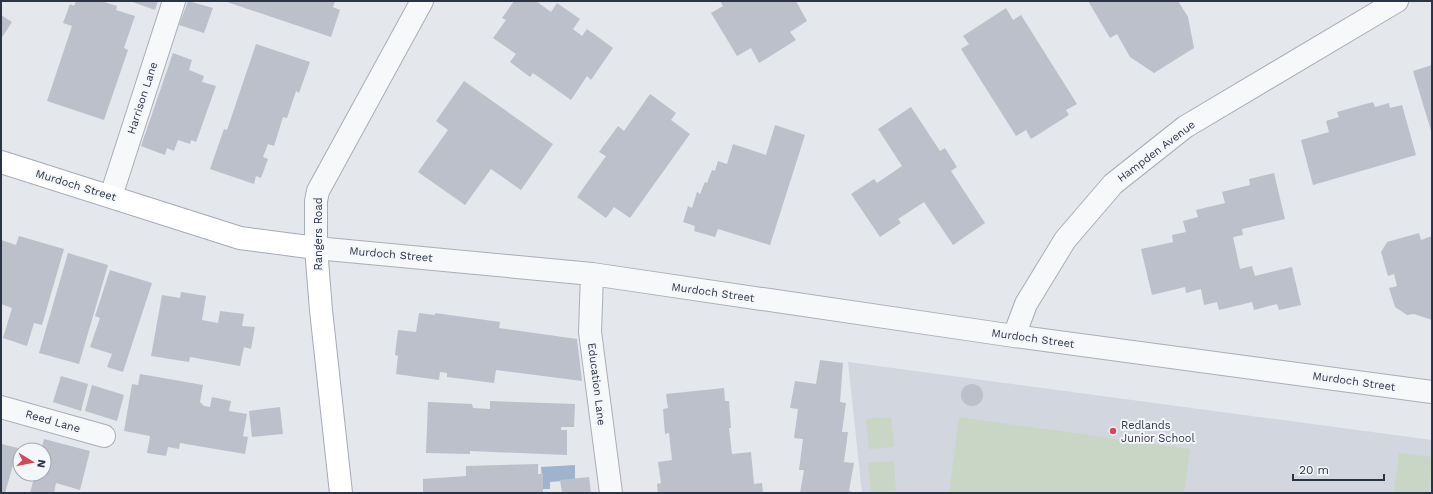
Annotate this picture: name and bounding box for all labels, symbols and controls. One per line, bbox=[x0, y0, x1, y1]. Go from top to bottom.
street label: Harrison Lane bbox=[125, 60, 160, 136]
street label: Hampden Avenue bbox=[1115, 118, 1198, 185]
street label: Murdoch Street bbox=[34, 167, 118, 204]
street label: Rangers Road bbox=[312, 197, 325, 271]
street label: Murdoch Street bbox=[349, 244, 434, 265]
street label: Murdoch Street bbox=[671, 280, 756, 305]
street label: Murdoch Street bbox=[991, 326, 1076, 351]
street label: Education Lane bbox=[585, 342, 608, 426]
street label: Murdoch Street bbox=[1312, 369, 1397, 394]
street label: Reed Lane bbox=[24, 407, 82, 436]
place label: Redlands Junior School bbox=[1121, 419, 1195, 445]
marker: Redlands Junior School bbox=[1108, 426, 1118, 436]
north arrow bbox=[12, 442, 52, 482]
scale bar bbox=[1293, 456, 1384, 482]
text: N bbox=[34, 459, 48, 469]
text: 20 m bbox=[1299, 463, 1329, 477]

